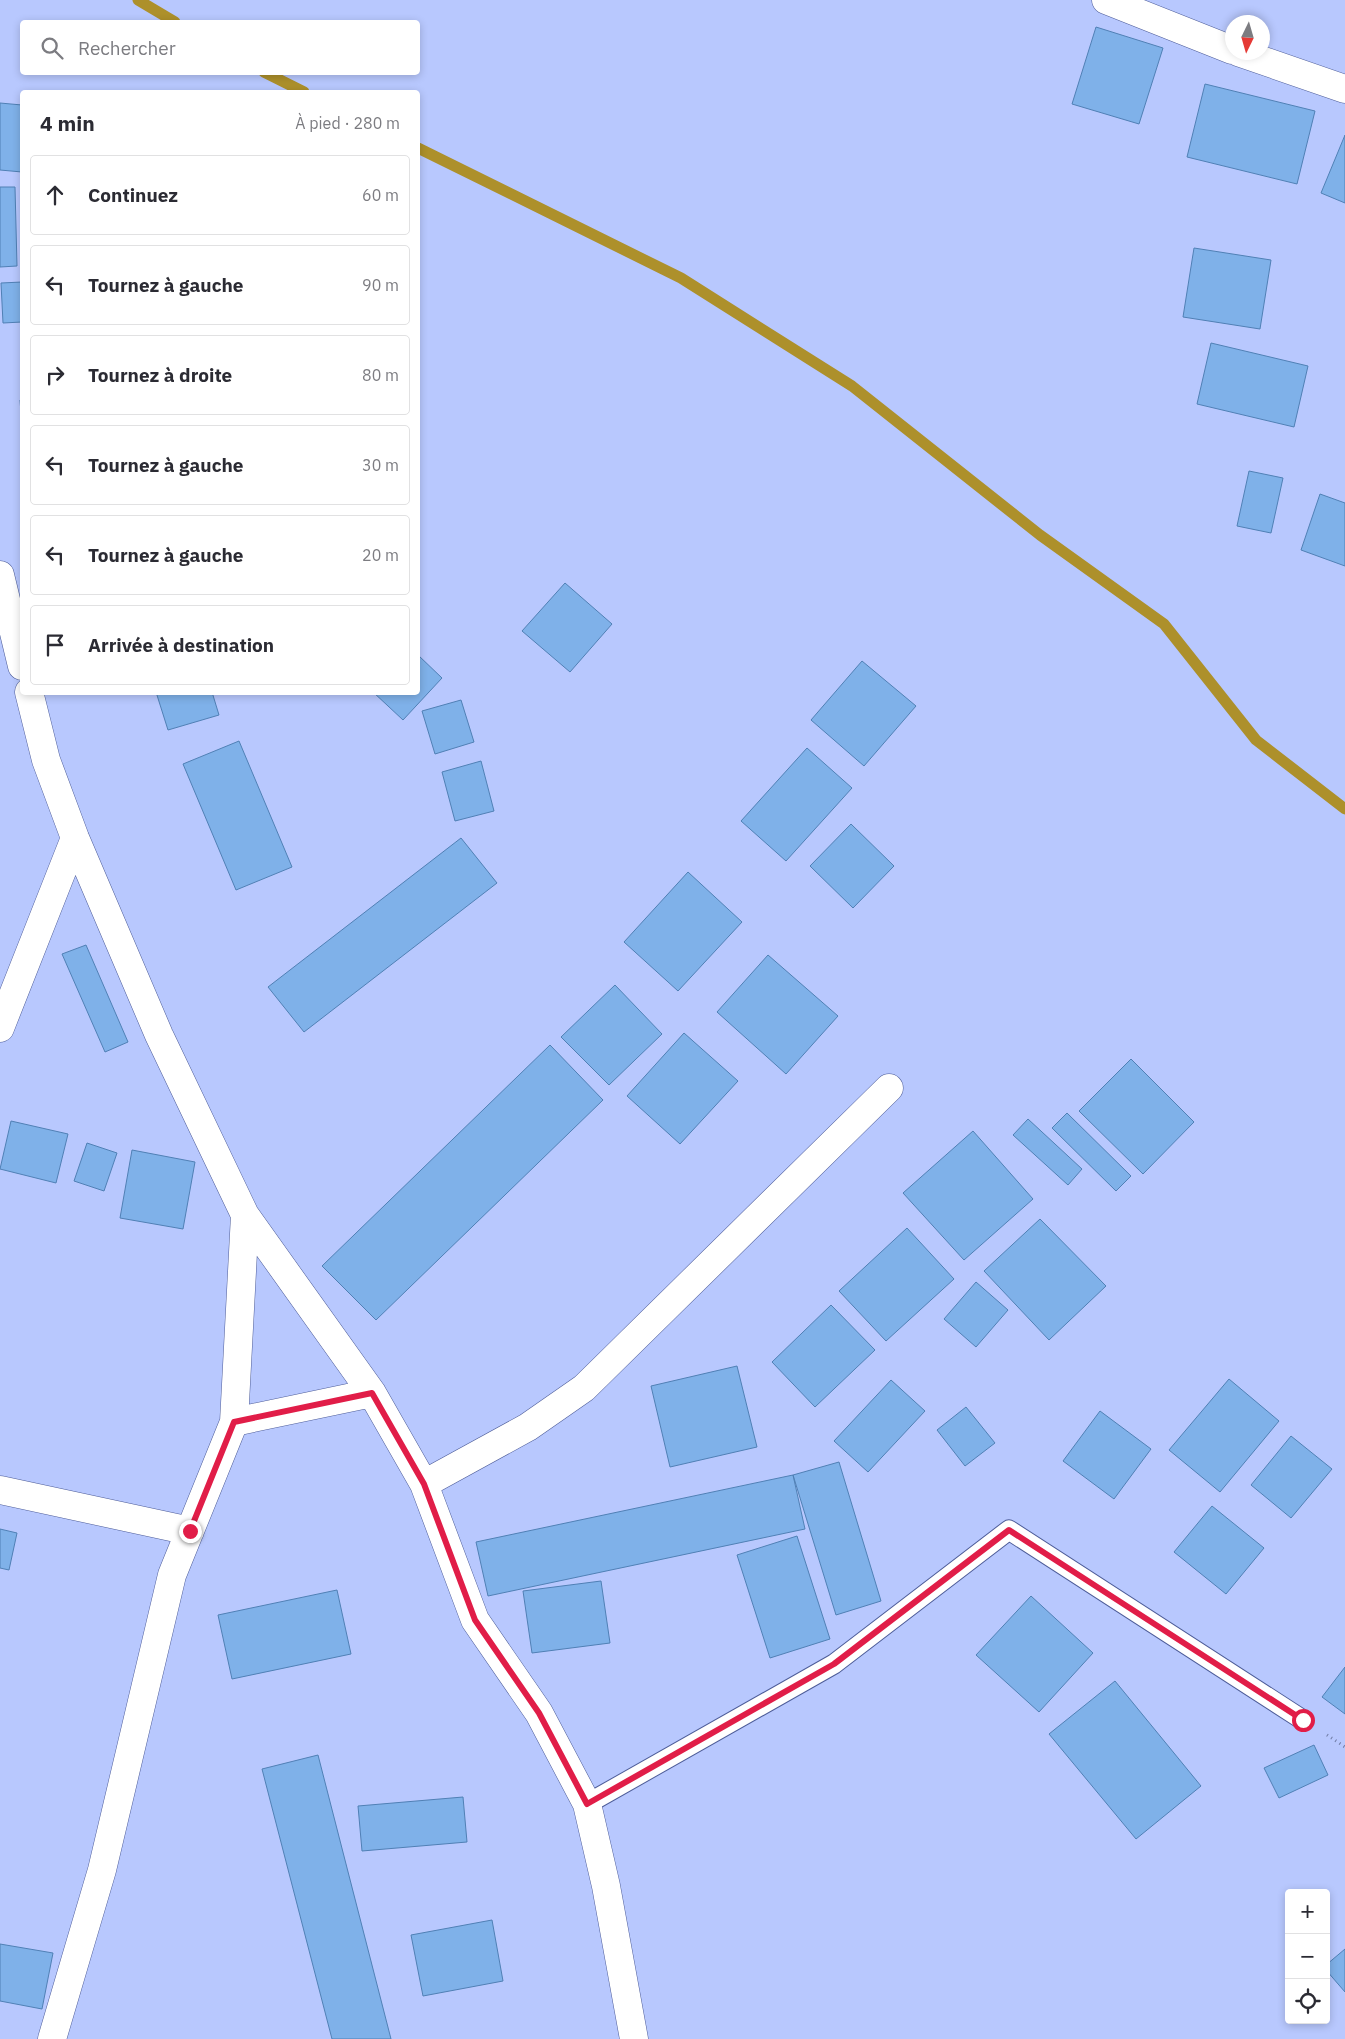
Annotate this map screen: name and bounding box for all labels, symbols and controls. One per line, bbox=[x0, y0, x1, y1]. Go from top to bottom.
north arrow bbox=[1225, 15, 1270, 60]
search box bbox=[20, 20, 420, 75]
icon: search bbox=[38, 34, 66, 62]
text: Rechercher bbox=[78, 36, 176, 60]
text: 4 min bbox=[40, 109, 95, 137]
text: À pied · 280 m bbox=[295, 113, 400, 133]
icon: ahead bbox=[41, 181, 69, 209]
text: Continuez bbox=[88, 183, 178, 207]
text: 60 m bbox=[362, 185, 399, 205]
icon: left bbox=[41, 271, 69, 299]
text: Tournez à gauche bbox=[88, 273, 244, 297]
text: 90 m bbox=[362, 275, 399, 295]
icon: right bbox=[41, 361, 69, 389]
text: Tournez à droite bbox=[88, 363, 232, 387]
text: 80 m bbox=[362, 365, 399, 385]
icon: left bbox=[41, 451, 69, 479]
text: Tournez à gauche bbox=[88, 453, 244, 477]
text: 30 m bbox=[362, 455, 399, 475]
icon: left bbox=[41, 541, 69, 569]
text: Tournez à gauche bbox=[88, 543, 244, 567]
text: 20 m bbox=[362, 545, 399, 565]
icon: arrive bbox=[41, 631, 69, 659]
text: Arrivée à destination bbox=[88, 633, 274, 657]
route end bbox=[179, 1520, 202, 1543]
route start bbox=[1292, 1709, 1315, 1732]
map controls bbox=[1285, 1889, 1330, 2024]
button: + bbox=[1285, 1889, 1330, 1934]
button: − bbox=[1285, 1934, 1330, 1979]
button: locate bbox=[1285, 1979, 1330, 2024]

